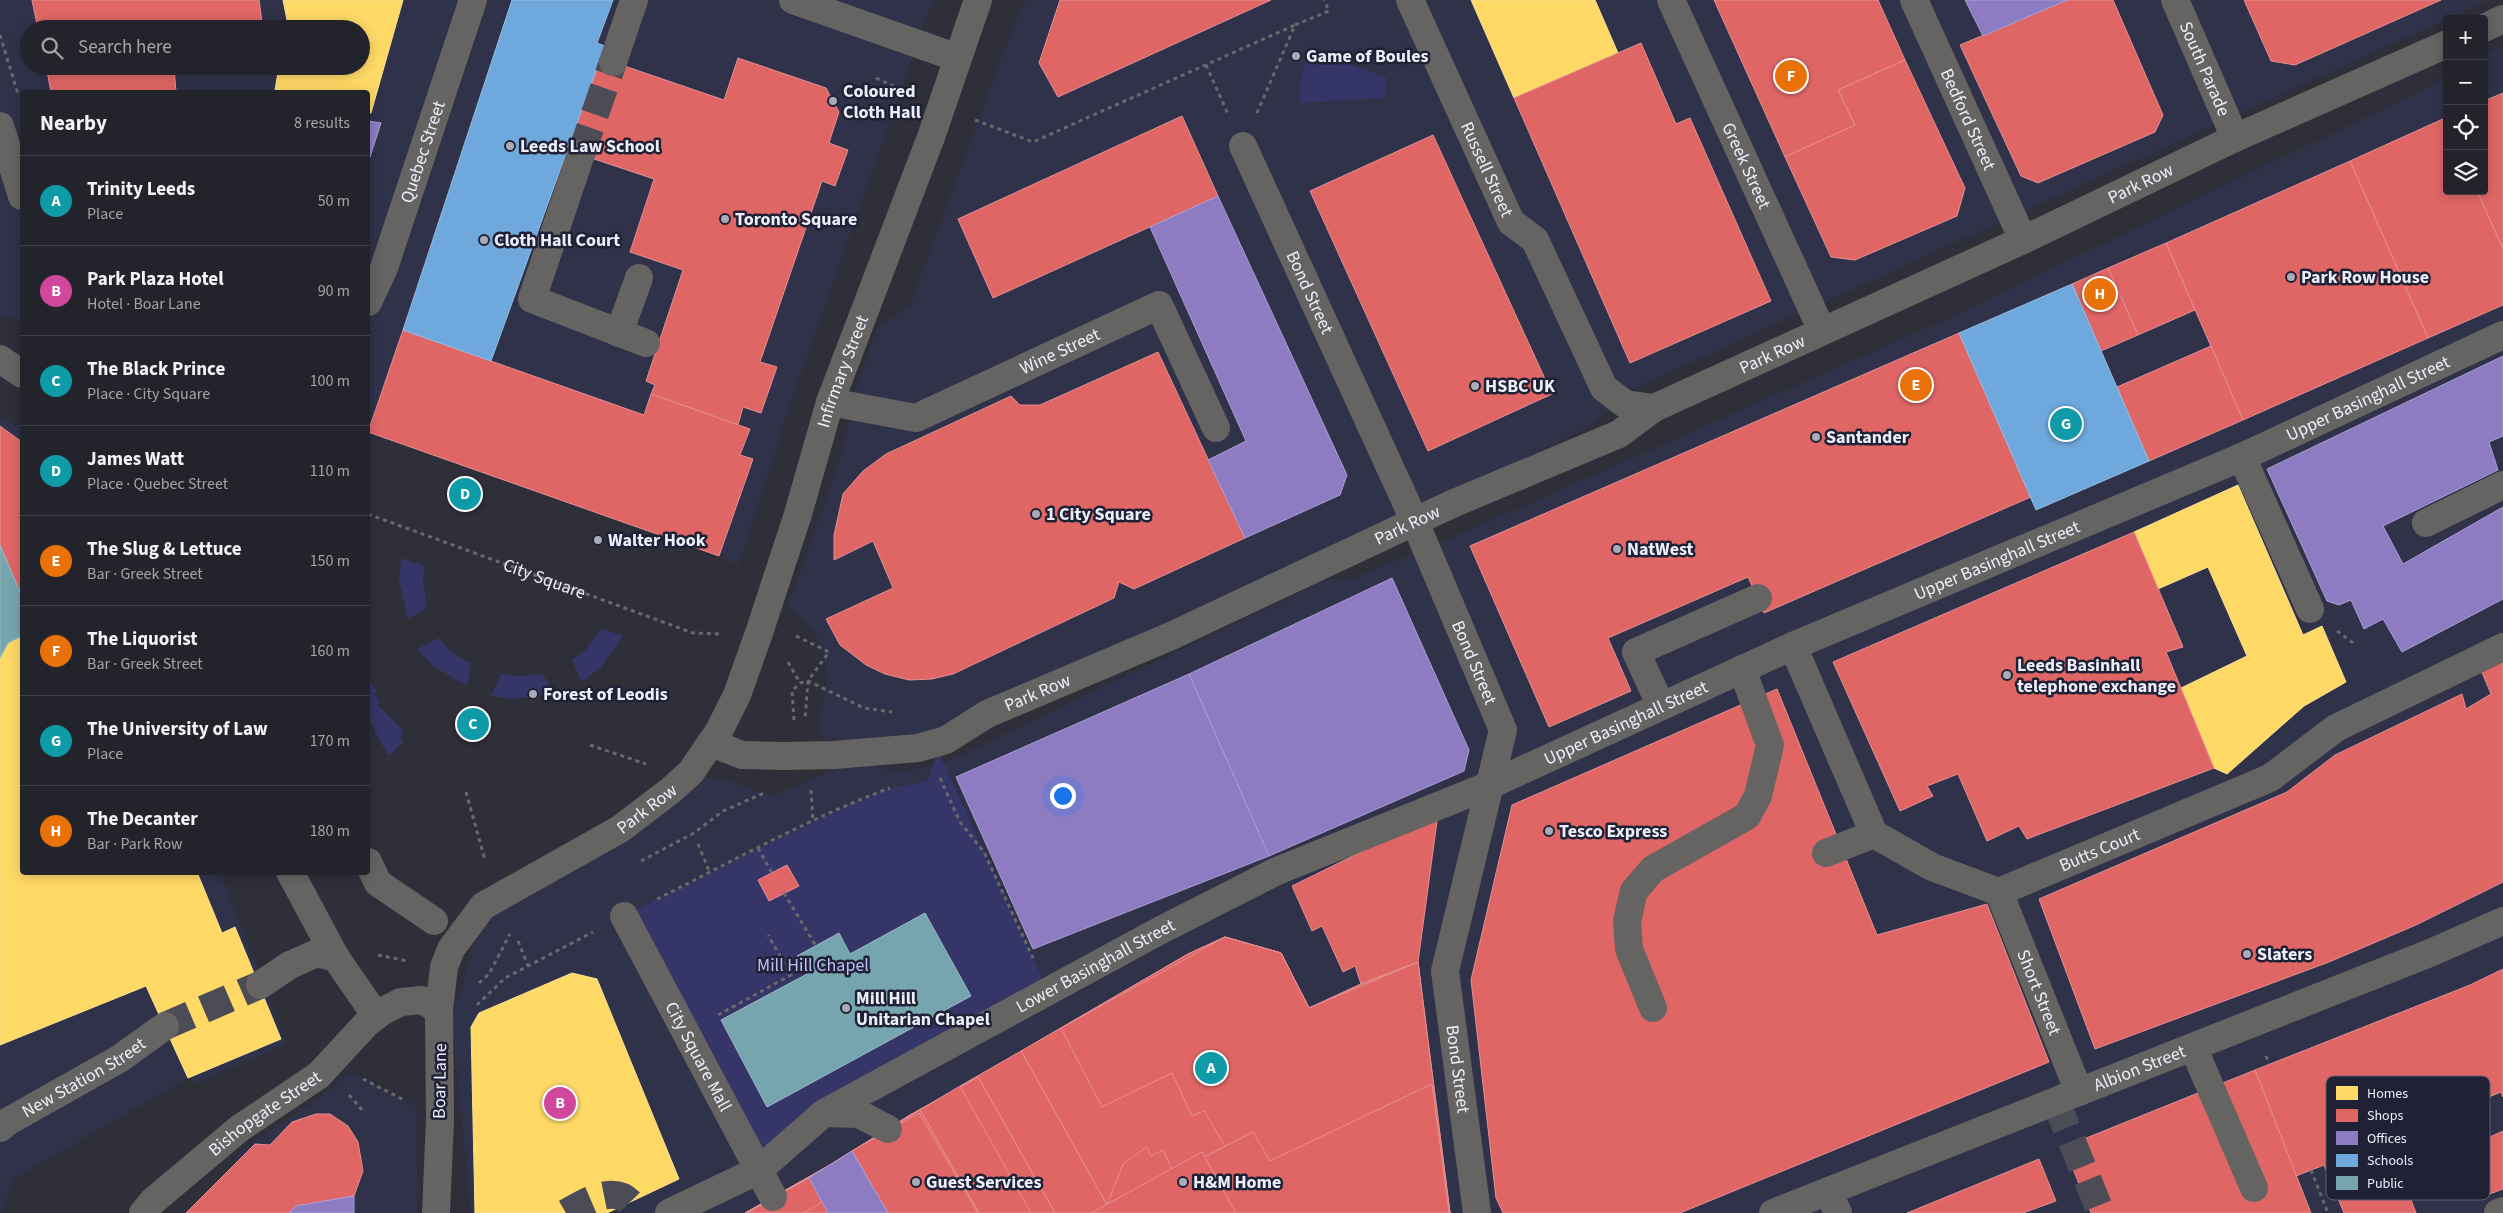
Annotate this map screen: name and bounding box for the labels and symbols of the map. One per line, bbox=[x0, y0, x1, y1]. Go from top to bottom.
street label: South Parade bbox=[2173, 17, 2237, 120]
place label: Game of Boules bbox=[1306, 44, 1429, 69]
marker: Game of Boules bbox=[1290, 50, 1302, 62]
pin: F bbox=[1775, 57, 1807, 95]
street label: Bedford Street bbox=[1934, 64, 2002, 174]
place label: Coloured Cloth Hall bbox=[843, 79, 921, 125]
marker: Coloured Cloth Hall bbox=[827, 95, 839, 107]
street label: Quebec Street bbox=[394, 97, 451, 206]
street label: Russell Street bbox=[1455, 118, 1520, 221]
street label: Greek Street bbox=[1716, 118, 1777, 213]
place label: Leeds Law School bbox=[520, 134, 660, 159]
marker: Leeds Law School bbox=[504, 140, 516, 152]
street label: Park Row bbox=[2103, 157, 2177, 210]
place label: Toronto Square bbox=[735, 207, 857, 232]
marker: Toronto Square bbox=[719, 213, 731, 225]
place label: Cloth Hall Court bbox=[494, 228, 620, 253]
marker: Cloth Hall Court bbox=[478, 234, 490, 246]
street label: Bond Street bbox=[1280, 247, 1340, 338]
place label: Park Row House bbox=[2301, 265, 2429, 290]
marker: Park Row House bbox=[2285, 271, 2297, 283]
pin: H bbox=[2084, 275, 2116, 313]
street label: Infirmary Street bbox=[811, 311, 875, 431]
street label: Wine Street bbox=[1015, 322, 1104, 381]
street label: Park Row bbox=[1735, 328, 1809, 380]
street label: Upper Basinghall Street bbox=[2282, 349, 2454, 447]
pin: E bbox=[1900, 366, 1932, 404]
place label: HSBC UK bbox=[1485, 374, 1556, 399]
marker: HSBC UK bbox=[1469, 380, 1481, 392]
pin: G bbox=[2050, 405, 2082, 443]
place label: Santander bbox=[1826, 425, 1910, 450]
marker: Santander bbox=[1810, 431, 1822, 443]
pin: D bbox=[449, 475, 481, 513]
street label: Park Row bbox=[1370, 499, 1444, 551]
place label: 1 City Square bbox=[1046, 502, 1151, 527]
marker: 1 City Square bbox=[1030, 508, 1042, 520]
street label: Upper Basinghall Street bbox=[1910, 514, 2084, 606]
place label: Walter Hook bbox=[608, 528, 706, 553]
marker: Walter Hook bbox=[592, 534, 604, 546]
place label: NatWest bbox=[1627, 537, 1694, 562]
marker: NatWest bbox=[1611, 543, 1623, 555]
street label: City Square bbox=[500, 552, 589, 605]
street label: Bond Street bbox=[1446, 617, 1503, 708]
place label: Leeds Basinhall telephone exchange bbox=[2017, 653, 2176, 699]
street label: Park Row bbox=[1000, 667, 1075, 718]
marker: Leeds Basinhall telephone exchange bbox=[2001, 669, 2013, 681]
street label: Upper Basinghall Street bbox=[1540, 674, 1712, 771]
place label: Forest of Leodis bbox=[543, 682, 668, 707]
marker: Forest of Leodis bbox=[527, 688, 539, 700]
pin: C bbox=[457, 705, 489, 743]
street label: Park Row bbox=[611, 778, 682, 840]
your location bbox=[1050, 783, 1076, 809]
place label: Tesco Express bbox=[1559, 819, 1667, 844]
street label: Butts Court bbox=[2055, 822, 2144, 878]
marker: Tesco Express bbox=[1543, 825, 1555, 837]
street label: Lower Basinghall Street bbox=[1011, 913, 1179, 1019]
place label: Slaters bbox=[2257, 942, 2312, 967]
street label: Short Street bbox=[2011, 946, 2067, 1039]
marker: Slaters bbox=[2241, 948, 2253, 960]
park label: Mill Hill Chapel bbox=[757, 953, 869, 978]
place label: Mill Hill Unitarian Chapel bbox=[856, 986, 990, 1032]
street label: City Square Mall bbox=[659, 997, 738, 1116]
marker: Mill Hill Unitarian Chapel bbox=[840, 1002, 852, 1014]
street label: Bond Street bbox=[1440, 1023, 1476, 1115]
street label: New Station Street bbox=[17, 1031, 151, 1124]
street label: Albion Street bbox=[2090, 1039, 2189, 1098]
street label: Boar Lane bbox=[427, 1043, 453, 1119]
pin: A bbox=[1195, 1049, 1227, 1087]
street label: Bishopgate Street bbox=[203, 1064, 326, 1162]
legend bbox=[2326, 1076, 2490, 1200]
pin: B bbox=[544, 1084, 576, 1122]
text: Homes bbox=[2367, 1084, 2408, 1104]
text: Shops bbox=[2367, 1106, 2403, 1126]
text: Offices bbox=[2367, 1129, 2407, 1149]
text: Schools bbox=[2367, 1151, 2413, 1171]
place label: Guest Services bbox=[926, 1170, 1041, 1195]
place label: H&M Home bbox=[1193, 1170, 1281, 1195]
text: Public bbox=[2367, 1174, 2404, 1194]
marker: Guest Services bbox=[910, 1176, 922, 1188]
marker: H&M Home bbox=[1177, 1176, 1189, 1188]

